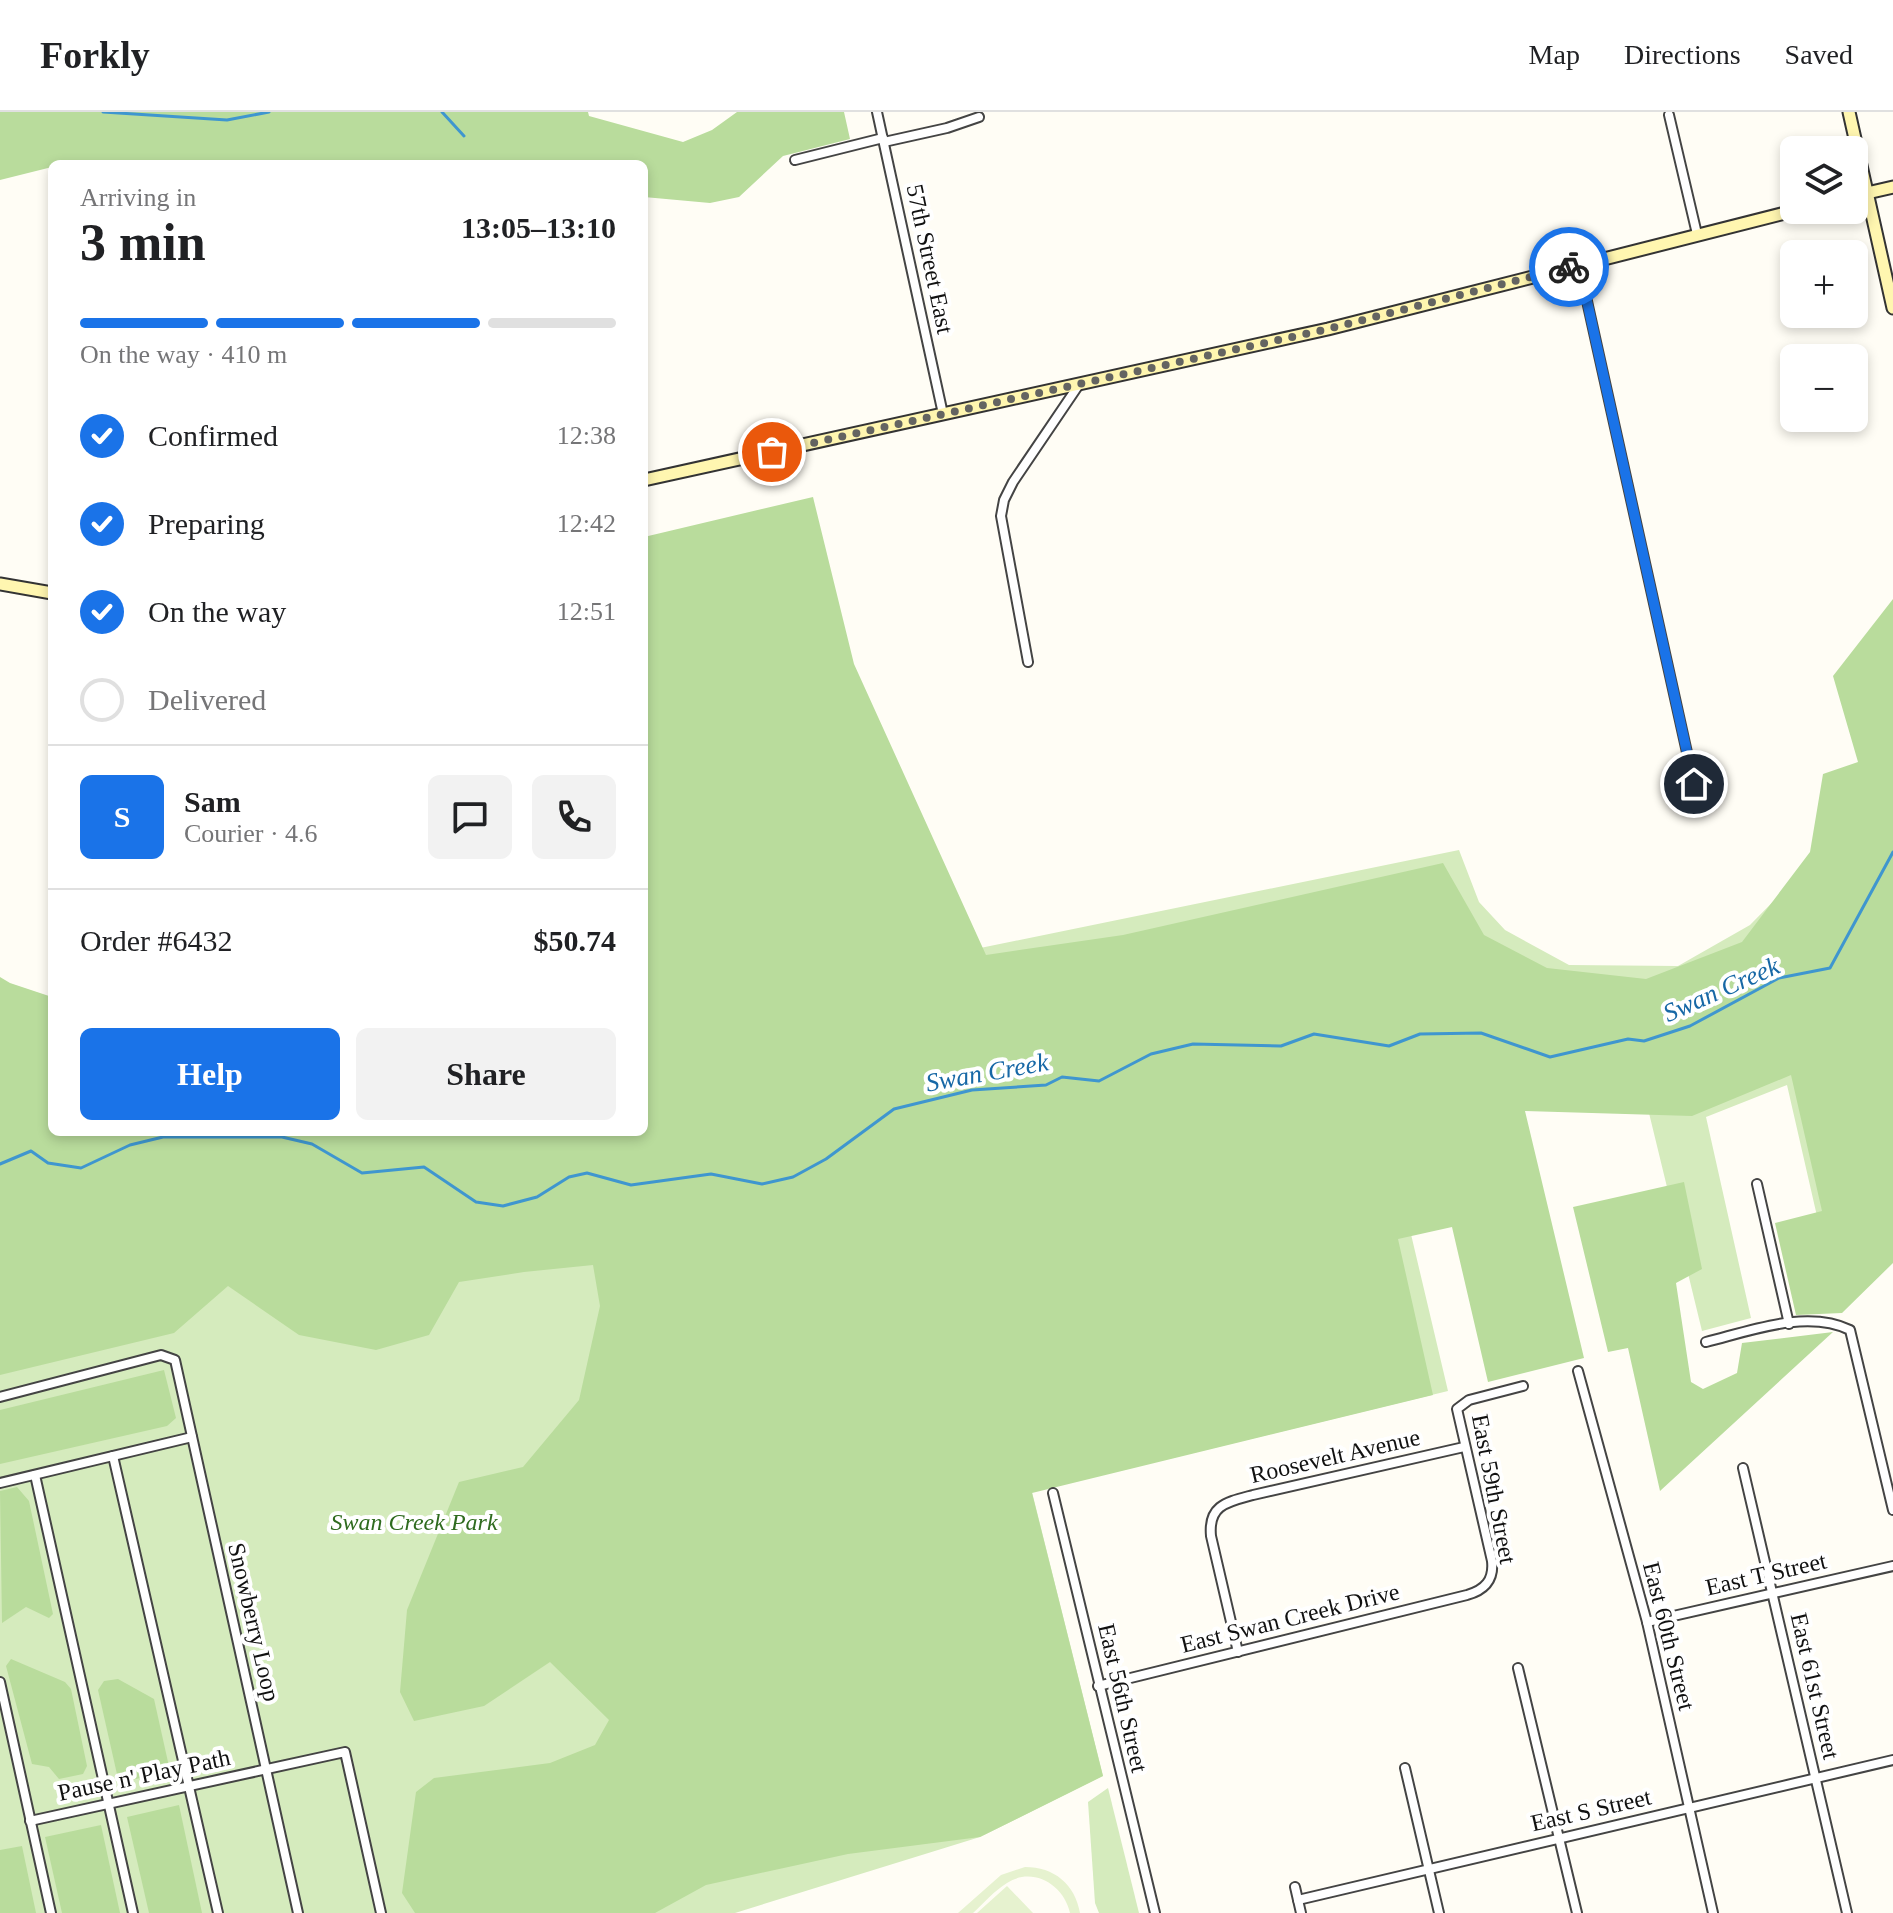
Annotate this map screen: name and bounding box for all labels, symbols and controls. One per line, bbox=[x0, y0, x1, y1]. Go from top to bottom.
text: Forkly bbox=[40, 34, 150, 76]
text: Map bbox=[1529, 39, 1580, 70]
text: Directions bbox=[1624, 39, 1741, 70]
text: Saved bbox=[1785, 39, 1853, 70]
map controls bbox=[1780, 136, 1868, 432]
button: layers bbox=[1780, 136, 1868, 224]
street label: 57th Street East bbox=[901, 182, 959, 336]
text: Arriving in bbox=[80, 183, 196, 212]
text: 13:05–13:10 bbox=[461, 211, 616, 244]
text: 3 min bbox=[80, 214, 206, 271]
courier bbox=[1529, 227, 1609, 307]
button: + bbox=[1780, 240, 1868, 328]
icon: bike bbox=[1547, 245, 1591, 289]
text: On the way · 410 m bbox=[80, 340, 287, 369]
button: − bbox=[1780, 344, 1868, 432]
icon: check bbox=[80, 414, 124, 458]
pin bbox=[738, 418, 806, 486]
text: Confirmed bbox=[148, 419, 278, 452]
text: 12:38 bbox=[557, 421, 616, 450]
icon: bag bbox=[750, 430, 794, 474]
icon: check bbox=[80, 502, 124, 546]
text: Preparing bbox=[148, 507, 265, 540]
text: 12:42 bbox=[557, 509, 616, 538]
icon: check bbox=[80, 590, 124, 634]
text: On the way bbox=[148, 595, 286, 628]
text: 12:51 bbox=[557, 597, 616, 626]
text: Delivered bbox=[148, 683, 266, 716]
pin bbox=[1660, 750, 1728, 818]
icon: home bbox=[1672, 762, 1716, 806]
button: chat bbox=[428, 775, 512, 859]
button: phone bbox=[532, 775, 616, 859]
text: Sam bbox=[184, 785, 241, 818]
text: S bbox=[114, 800, 130, 833]
text: Courier · 4.6 bbox=[184, 819, 318, 848]
text: Order #6432 bbox=[80, 924, 232, 957]
text: $50.74 bbox=[534, 924, 616, 957]
water label: Swan Creek bbox=[1659, 951, 1784, 1028]
button: Help bbox=[80, 1028, 340, 1120]
button: Share bbox=[356, 1028, 616, 1120]
water label: Swan Creek bbox=[924, 1047, 1051, 1098]
street label: East 59th Street bbox=[1467, 1412, 1521, 1566]
street label: Roosevelt Avenue bbox=[1248, 1424, 1422, 1488]
park label: Swan Creek Park bbox=[330, 1509, 498, 1535]
street label: Snowberry Loop bbox=[223, 1540, 285, 1704]
street label: East T Street bbox=[1703, 1547, 1829, 1601]
street label: East 60th Street bbox=[1638, 1559, 1700, 1713]
street label: East Swan Creek Drive bbox=[1178, 1578, 1402, 1658]
street label: East 61st Street bbox=[1786, 1610, 1845, 1762]
street label: East 56th Street bbox=[1093, 1621, 1153, 1775]
street label: Pause n' Play Path bbox=[55, 1744, 233, 1806]
street label: East S Street bbox=[1528, 1783, 1654, 1836]

